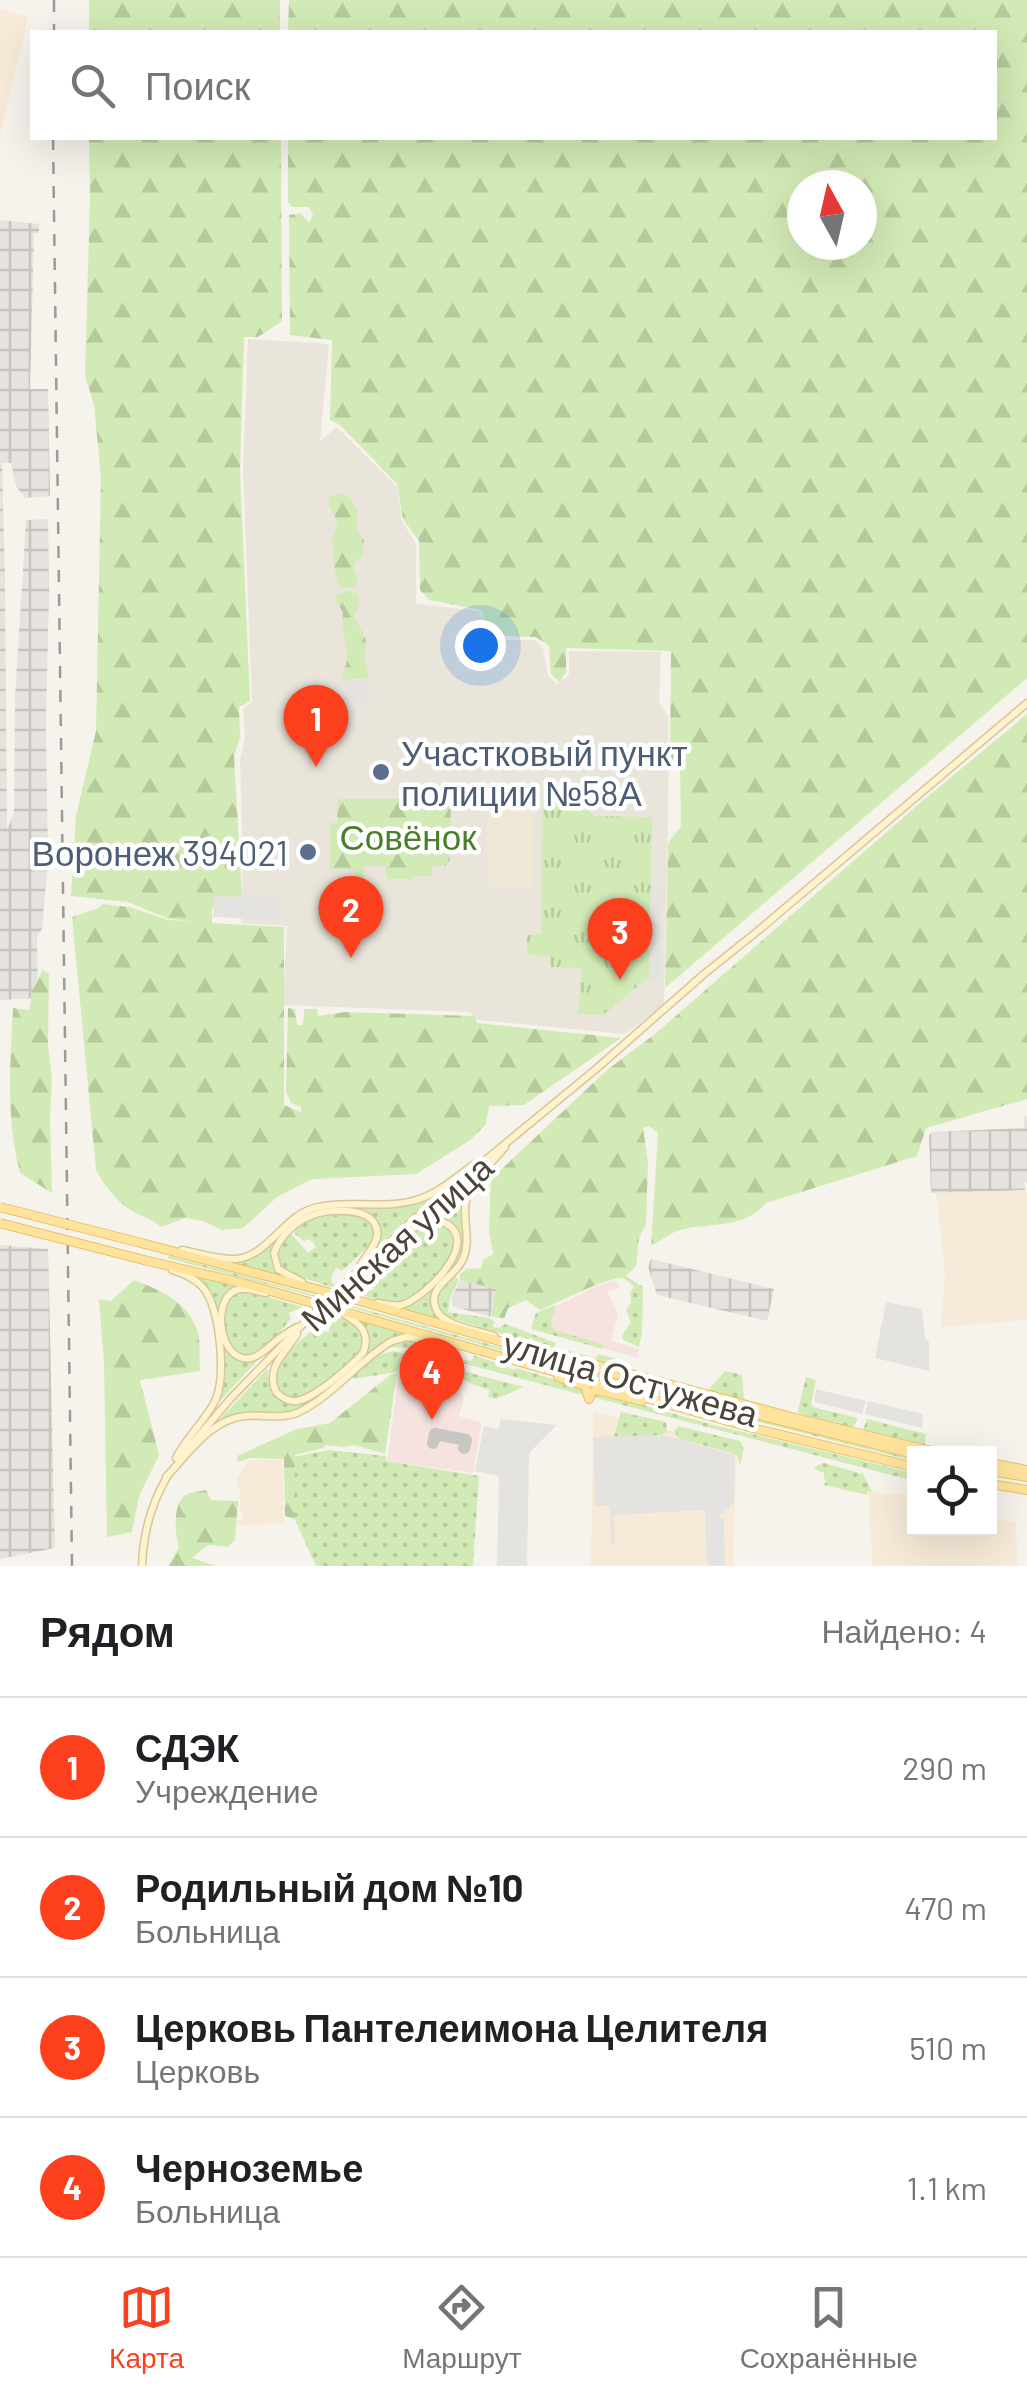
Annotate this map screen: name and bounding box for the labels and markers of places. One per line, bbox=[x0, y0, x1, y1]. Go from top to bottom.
pin: 1 bbox=[284, 684, 348, 767]
place label: Участковый пункт полиции №58А bbox=[401, 731, 687, 813]
marker: Участковый пункт полиции №58А bbox=[370, 761, 392, 783]
place label: Воронеж 394021 bbox=[32, 831, 288, 873]
marker: Воронеж 394021 bbox=[297, 841, 319, 863]
pin: 2 bbox=[318, 876, 384, 958]
pin: 3 bbox=[588, 898, 652, 980]
pin: 4 bbox=[400, 1338, 464, 1420]

